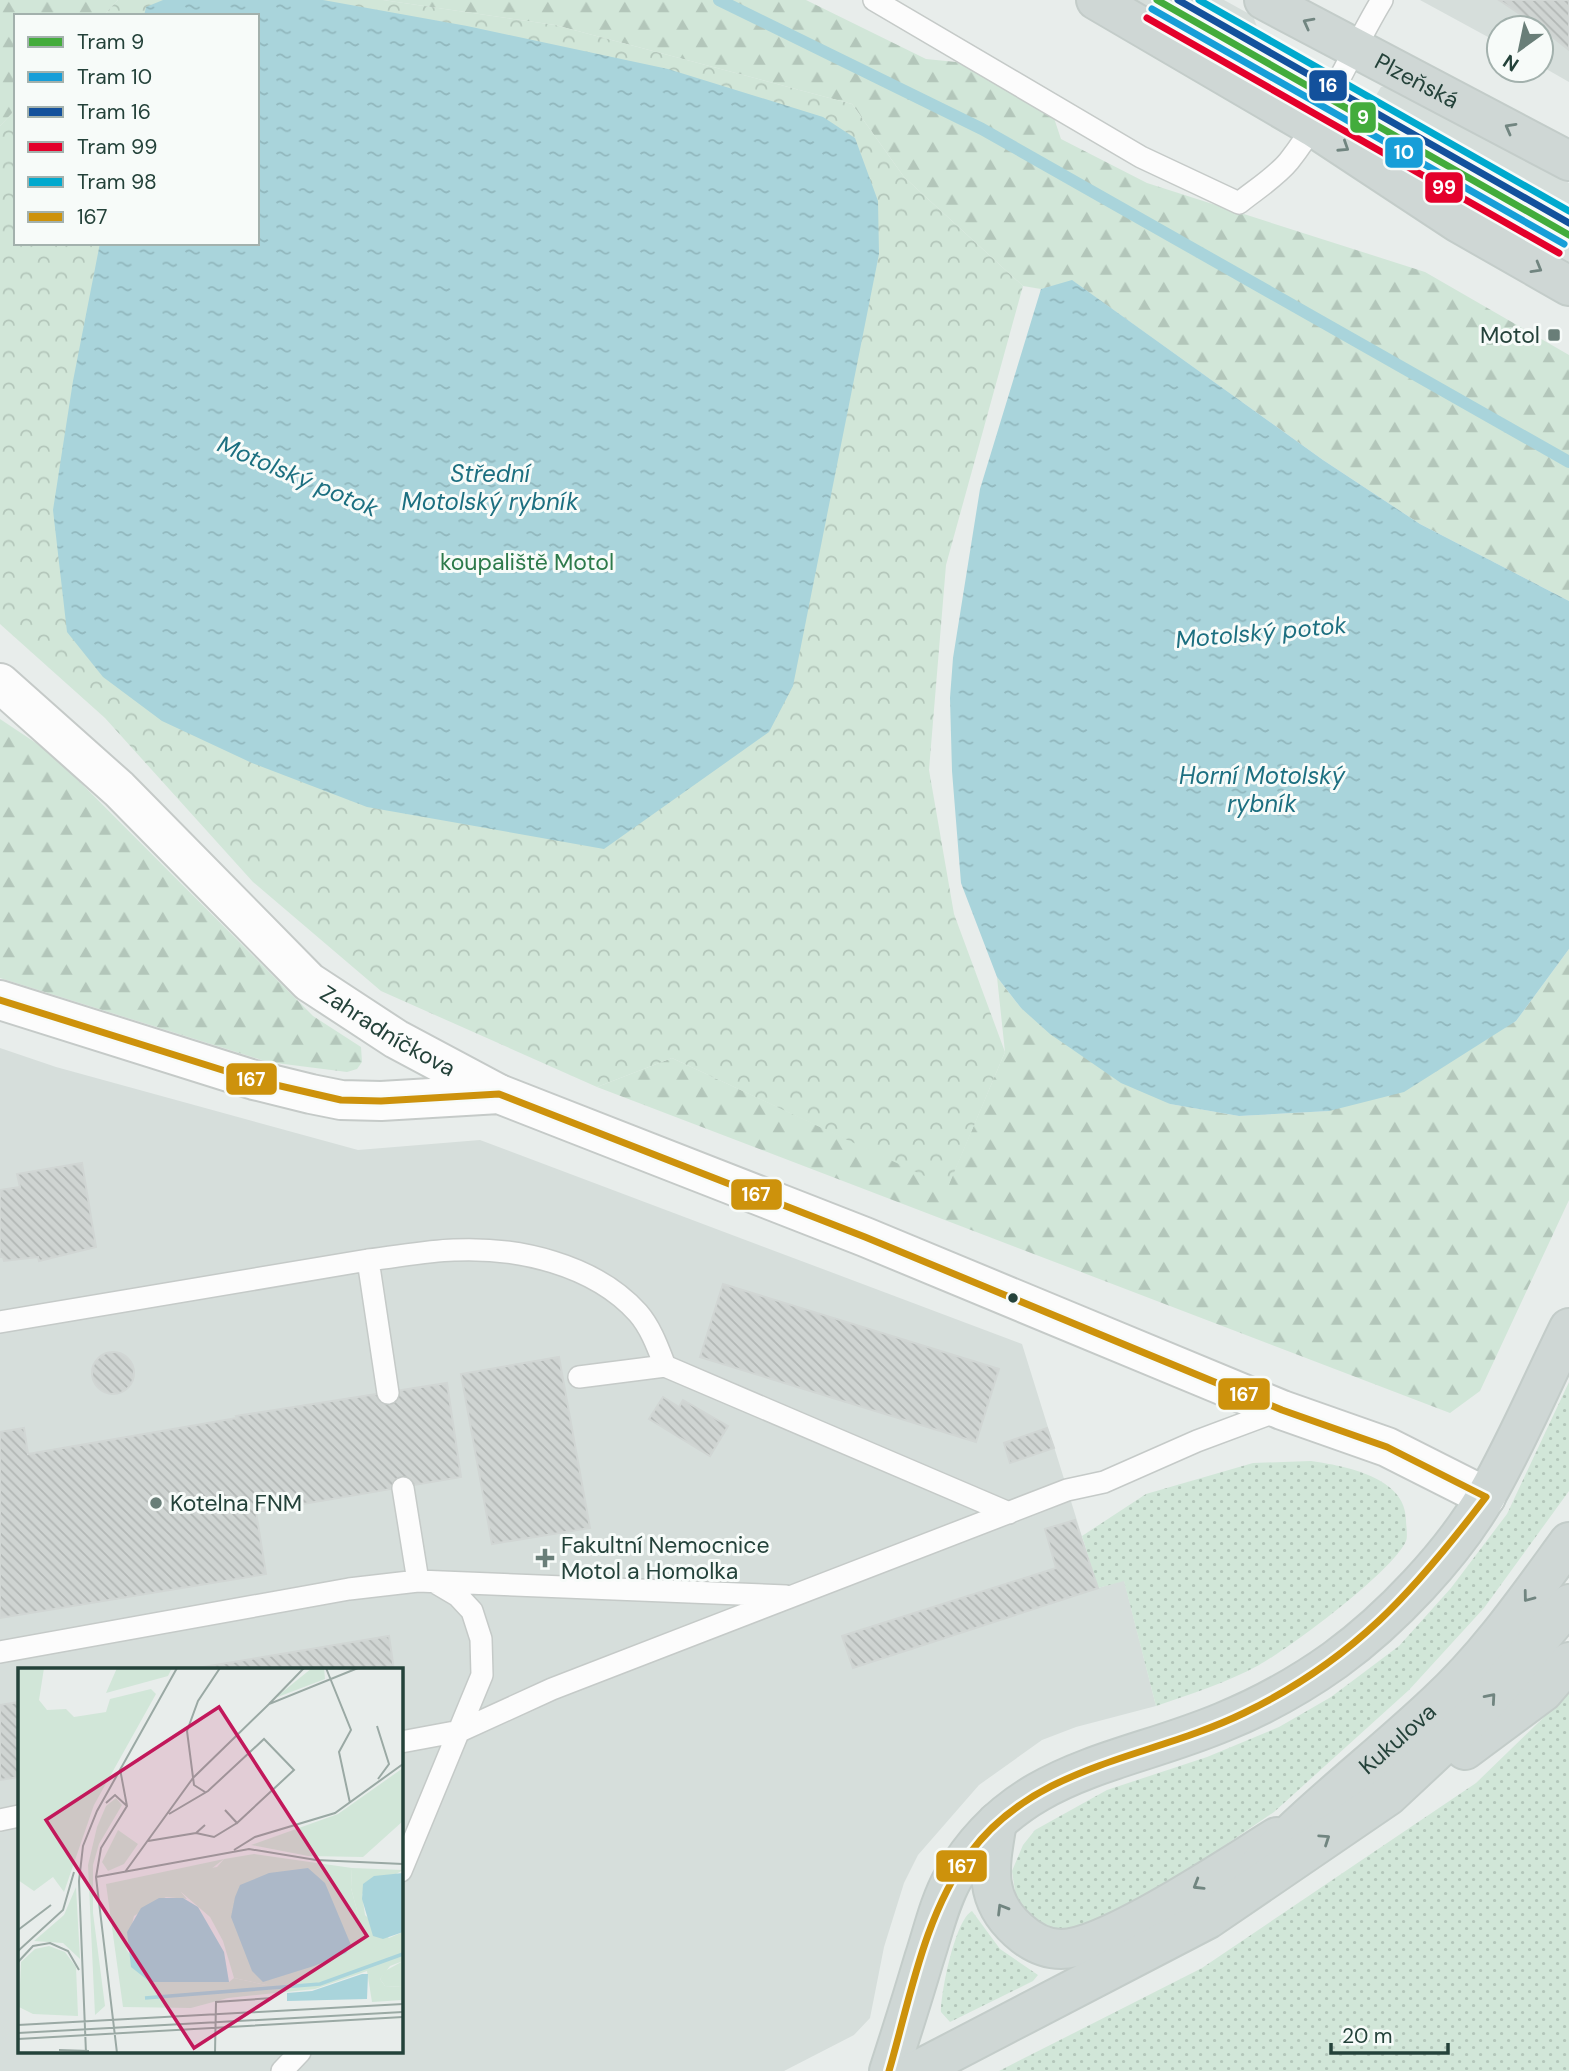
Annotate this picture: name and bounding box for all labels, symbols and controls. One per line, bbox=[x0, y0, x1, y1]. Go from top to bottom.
legend bbox=[14, 14, 259, 245]
north arrow bbox=[1485, 14, 1555, 84]
one-way arrow bbox=[1302, 18, 1315, 31]
text: Tram 9 bbox=[77, 28, 144, 56]
street label: Plzeňská bbox=[1370, 46, 1464, 115]
text: N bbox=[1498, 49, 1524, 77]
text: Tram 10 bbox=[77, 63, 152, 91]
line badge: 16 bbox=[1308, 69, 1348, 102]
text: 16 bbox=[1319, 73, 1337, 98]
text: Tram 16 bbox=[77, 98, 151, 126]
line badge: 9 bbox=[1349, 101, 1377, 134]
text: 9 bbox=[1357, 105, 1369, 130]
one-way arrow bbox=[1504, 122, 1517, 136]
text: Tram 99 bbox=[77, 133, 157, 161]
line badge: 10 bbox=[1384, 136, 1424, 169]
one-way arrow bbox=[1337, 138, 1350, 151]
text: 10 bbox=[1394, 140, 1414, 165]
text: Tram 98 bbox=[77, 168, 157, 196]
line badge: 99 bbox=[1424, 171, 1464, 204]
text: 99 bbox=[1432, 175, 1456, 200]
text: 167 bbox=[77, 203, 107, 231]
one-way arrow bbox=[1530, 260, 1542, 273]
place label: Motol bbox=[1480, 320, 1540, 350]
marker: Motol bbox=[1546, 327, 1562, 343]
water label: Motolský potok bbox=[213, 428, 384, 524]
water label: Střední Motolský rybník bbox=[402, 458, 579, 517]
park label: koupaliště Motol bbox=[440, 547, 614, 577]
water label: Motolský potok bbox=[1174, 609, 1349, 655]
water label: Horní Motolský rybník bbox=[1179, 760, 1346, 819]
street label: Zahradníčkova bbox=[314, 978, 461, 1083]
line badge: 167 bbox=[225, 1062, 278, 1096]
text: 167 bbox=[237, 1067, 265, 1092]
line badge: 167 bbox=[730, 1178, 783, 1211]
text: 167 bbox=[742, 1182, 770, 1207]
unlabelled marker bbox=[1006, 1291, 1020, 1305]
line badge: 167 bbox=[1217, 1377, 1271, 1411]
text: 167 bbox=[1230, 1382, 1258, 1407]
place label: Kotelna FNM bbox=[170, 1488, 302, 1518]
marker: Kotelna FNM bbox=[148, 1495, 164, 1511]
place label: Fakultní Nemocnice Motol a Homolka bbox=[561, 1530, 770, 1586]
marker: Fakultní Nemocnice Motol a Homolka bbox=[535, 1548, 555, 1568]
one-way arrow bbox=[1524, 1589, 1537, 1602]
inset map bbox=[18, 1668, 402, 2054]
one-way arrow bbox=[1483, 1693, 1495, 1706]
street label: Kukulova bbox=[1353, 1697, 1442, 1781]
one-way arrow bbox=[1317, 1835, 1330, 1847]
line badge: 167 bbox=[935, 1849, 988, 1883]
text: 167 bbox=[948, 1854, 976, 1879]
one-way arrow bbox=[1193, 1877, 1206, 1890]
one-way arrow bbox=[997, 1904, 1010, 1917]
scale bar bbox=[1331, 2011, 1448, 2056]
text: 20 m bbox=[1342, 2022, 1393, 2050]

